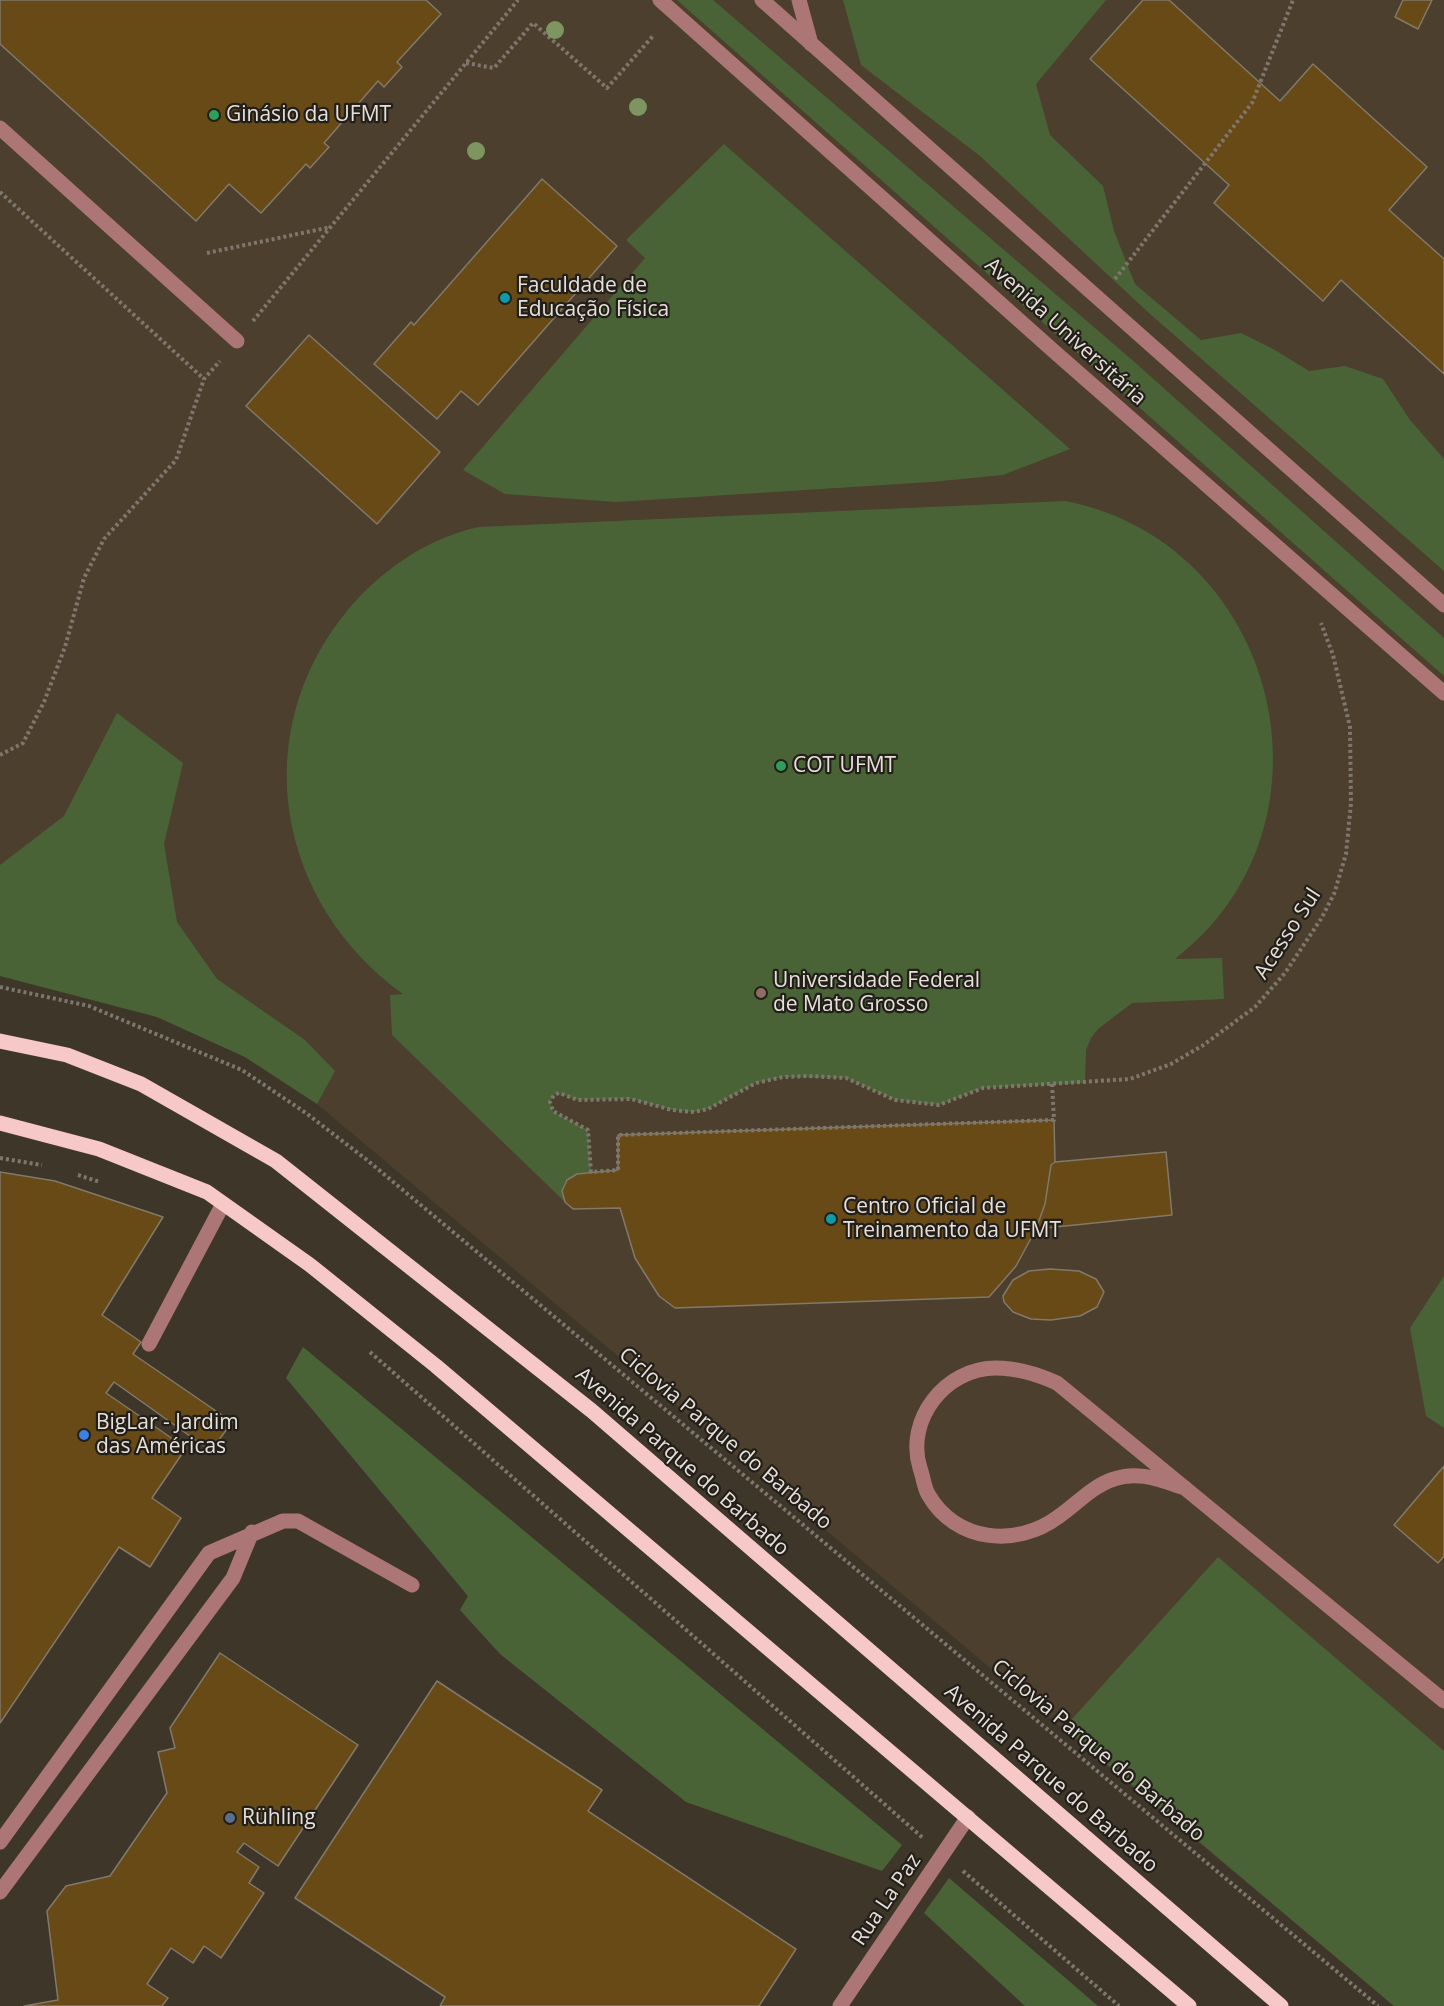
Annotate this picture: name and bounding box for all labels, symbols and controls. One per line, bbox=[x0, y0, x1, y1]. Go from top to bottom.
place label: Ginásio da UFMT bbox=[226, 102, 391, 128]
marker: Ginásio da UFMT bbox=[207, 108, 221, 122]
street label: Avenida Universitária bbox=[979, 253, 1151, 411]
place label: Faculdade de Educação Física bbox=[517, 273, 669, 323]
marker: Faculdade de Educação Física bbox=[498, 291, 512, 305]
place label: COT UFMT bbox=[793, 753, 896, 779]
marker: COT UFMT bbox=[774, 759, 788, 773]
street label: Acesso Sul bbox=[1249, 884, 1327, 984]
place label: Universidade Federal de Mato Grosso bbox=[773, 968, 980, 1018]
marker: Universidade Federal de Mato Grosso bbox=[754, 986, 768, 1000]
place label: Centro Oficial de Treinamento da UFMT bbox=[843, 1194, 1061, 1244]
marker: Centro Oficial de Treinamento da UFMT bbox=[824, 1212, 838, 1226]
street label: Ciclovia Parque do Barbado bbox=[613, 1343, 837, 1535]
street label: Avenida Parque do Barbado bbox=[570, 1363, 794, 1561]
place label: BigLar - Jardim das Américas bbox=[96, 1410, 239, 1460]
marker: BigLar - Jardim das Américas bbox=[77, 1428, 91, 1442]
street label: Ciclovia Parque do Barbado bbox=[986, 1655, 1210, 1847]
street label: Avenida Parque do Barbado bbox=[939, 1680, 1163, 1878]
place label: Rühling bbox=[242, 1805, 316, 1831]
marker: Rühling bbox=[223, 1811, 237, 1825]
street label: Rua La Paz bbox=[847, 1849, 927, 1951]

